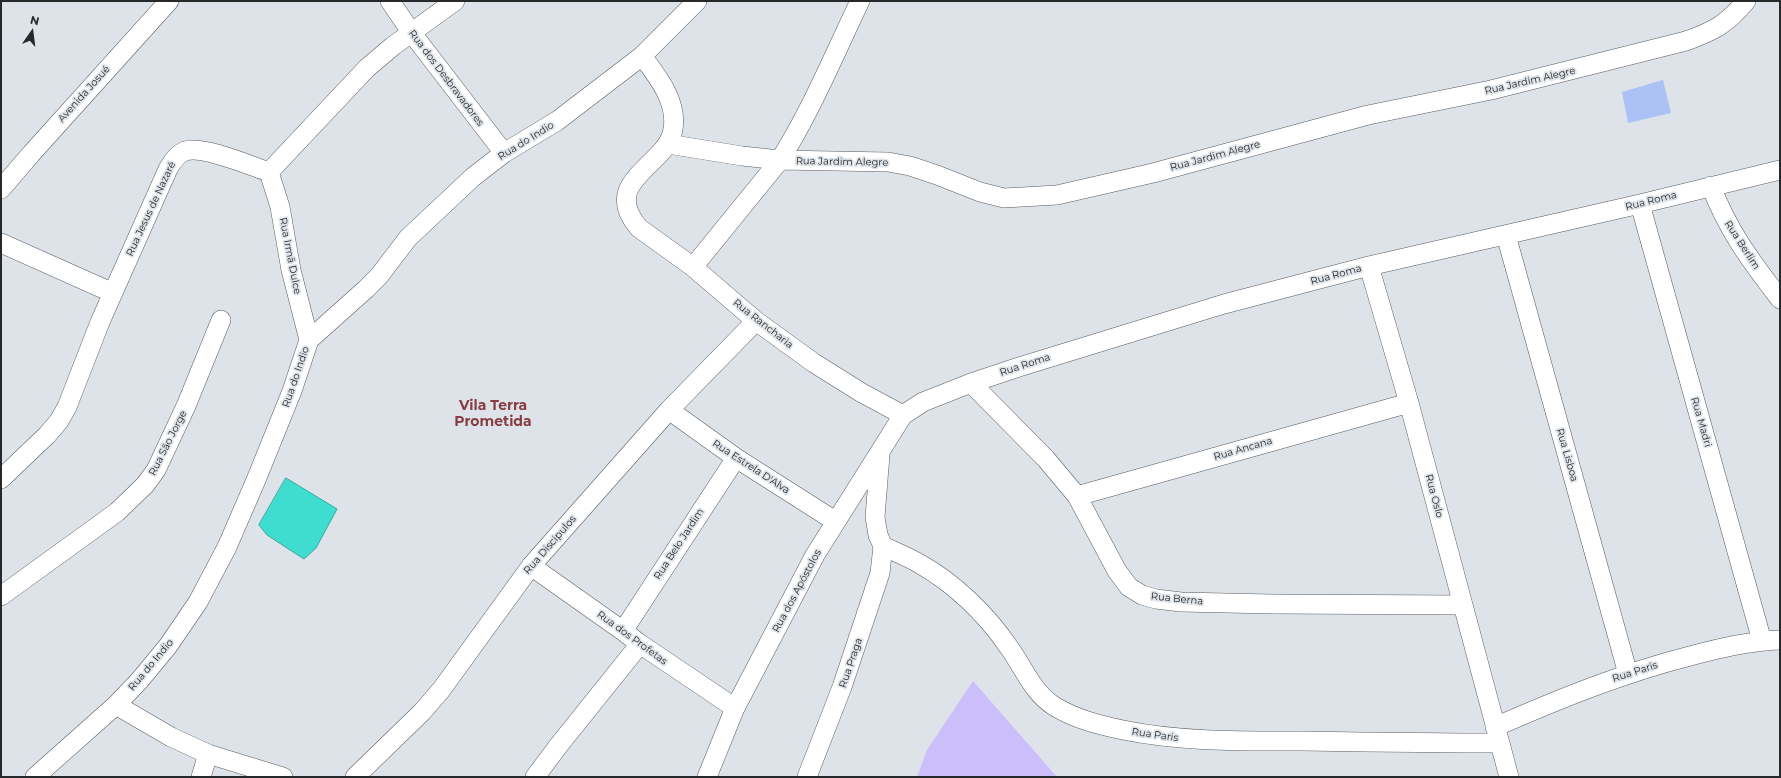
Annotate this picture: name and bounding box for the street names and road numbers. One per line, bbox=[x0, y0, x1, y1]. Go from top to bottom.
street label: Rua dos Desbravadores bbox=[406, 28, 486, 128]
street label: Avenida Josué bbox=[55, 63, 113, 125]
street label: Rua Jardim Alegre bbox=[1484, 65, 1576, 97]
street label: Rua do Indio bbox=[496, 119, 556, 163]
street label: Rua Jardim Alegre bbox=[1169, 138, 1261, 174]
street label: Rua Jardim Alegre bbox=[796, 155, 888, 169]
street label: Rua Jesus de Nazaré bbox=[124, 160, 178, 258]
street label: Rua Roma bbox=[1624, 189, 1678, 213]
street label: Rua Irmã Dulce bbox=[277, 217, 303, 295]
street label: Rua Berlim bbox=[1722, 218, 1762, 272]
street label: Rua Roma bbox=[1309, 262, 1363, 288]
street label: Rua Rancharia bbox=[731, 297, 795, 351]
street label: Rua do Indio bbox=[280, 345, 312, 409]
street label: Rua Roma bbox=[998, 351, 1052, 379]
street label: Rua Madri bbox=[1688, 396, 1714, 448]
street label: Rua São Jorge bbox=[146, 408, 190, 478]
street label: Rua Lisboa bbox=[1554, 427, 1580, 483]
street label: Rua Ancana bbox=[1212, 435, 1274, 463]
street label: Rua Estrela D'Alva bbox=[710, 438, 792, 496]
street label: Rua Oslo bbox=[1422, 473, 1446, 519]
street label: Rua Belo Jardim bbox=[652, 506, 706, 582]
street label: Rua Discipulos bbox=[521, 513, 579, 577]
street label: Rua dos Apóstolos bbox=[770, 548, 824, 634]
street label: Rua Berna bbox=[1150, 590, 1204, 608]
street label: Rua dos Profetas bbox=[594, 608, 670, 668]
street label: Rua do Indio bbox=[126, 637, 176, 693]
street label: Rua Praga bbox=[837, 637, 865, 689]
street label: Rua Paris bbox=[1611, 659, 1659, 685]
street label: Rua Paris bbox=[1131, 726, 1179, 744]

